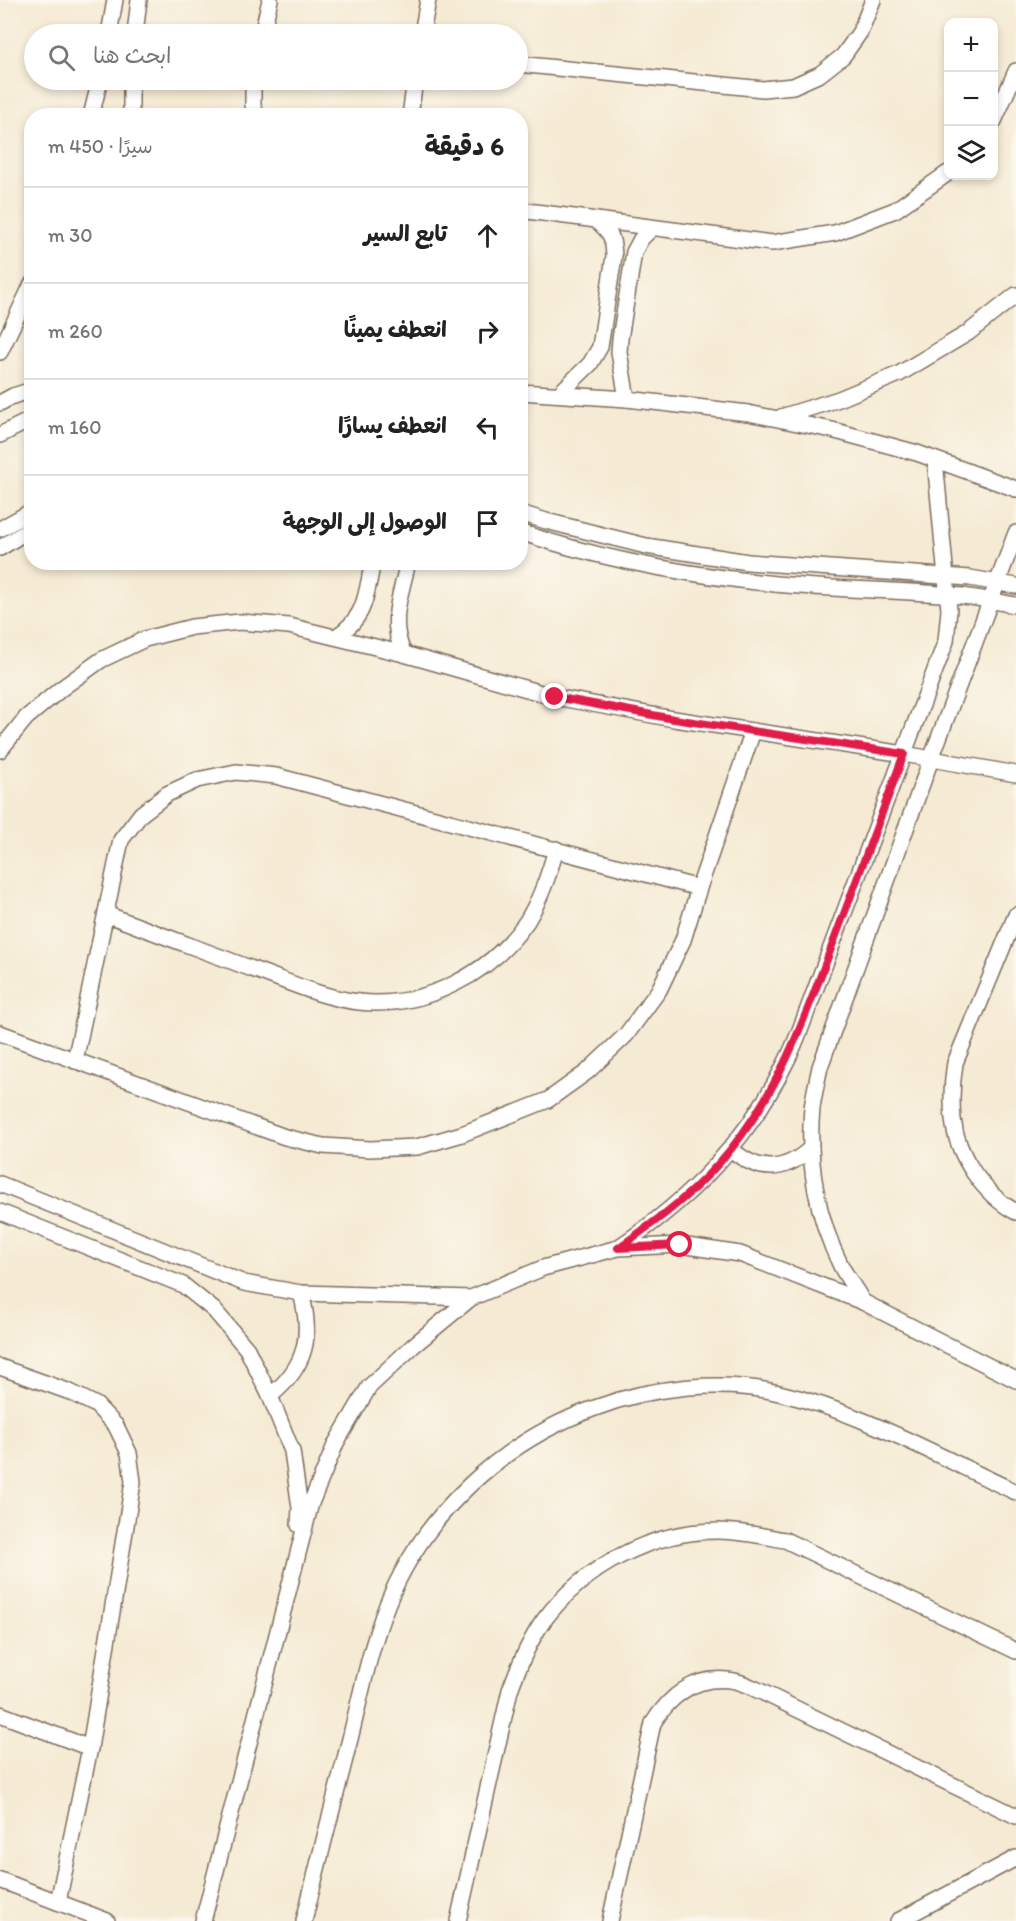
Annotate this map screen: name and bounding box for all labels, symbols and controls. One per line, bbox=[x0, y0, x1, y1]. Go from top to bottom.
map controls bbox=[944, 18, 998, 180]
button: + bbox=[944, 18, 998, 72]
search box bbox=[24, 24, 528, 90]
icon: search bbox=[45, 41, 78, 74]
text: ابحث هنا bbox=[93, 42, 172, 69]
button: − bbox=[944, 72, 998, 126]
button: layers bbox=[944, 126, 998, 180]
text: 6 دقيقة bbox=[424, 130, 504, 162]
text: سيرًا · 450 m bbox=[48, 134, 153, 158]
icon: ahead bbox=[471, 219, 504, 252]
text: تابع السير bbox=[364, 220, 447, 247]
text: 30 m bbox=[48, 223, 93, 247]
icon: right bbox=[471, 315, 504, 348]
text: انعطف يمينًا bbox=[344, 316, 447, 343]
text: 260 m bbox=[48, 319, 103, 343]
icon: left bbox=[471, 411, 504, 444]
text: انعطف يسارًا bbox=[338, 412, 447, 439]
text: 160 m bbox=[48, 415, 102, 439]
icon: arrive bbox=[471, 507, 504, 540]
text: الوصول إلى الوجهة bbox=[282, 508, 447, 535]
route end bbox=[541, 683, 567, 709]
route start bbox=[666, 1231, 692, 1257]

